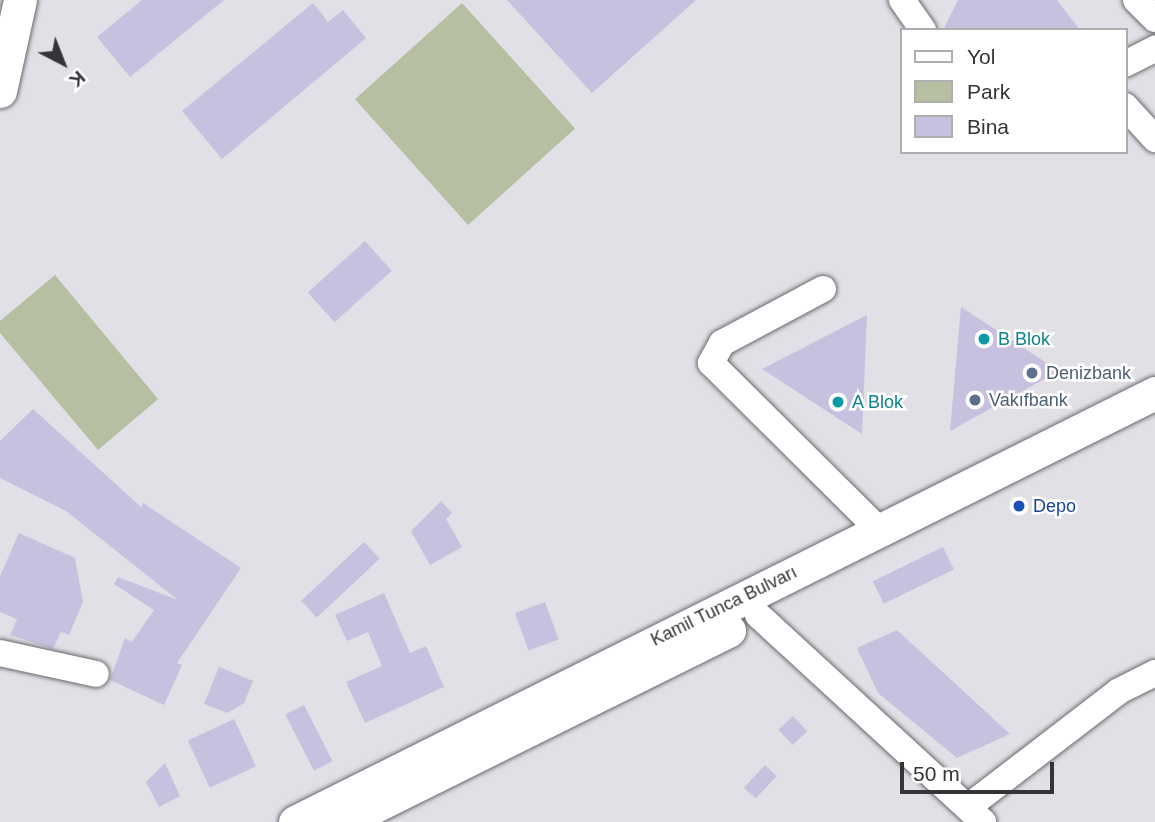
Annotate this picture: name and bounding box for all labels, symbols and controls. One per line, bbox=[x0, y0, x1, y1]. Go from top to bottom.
north arrow bbox=[28, 28, 98, 98]
legend bbox=[900, 28, 1127, 154]
text: Yol bbox=[967, 45, 995, 68]
text: K bbox=[65, 67, 90, 91]
text: Park bbox=[967, 80, 1010, 103]
text: Bina bbox=[967, 115, 1009, 138]
place label: B Blok bbox=[998, 328, 1050, 350]
marker: B Blok bbox=[976, 331, 992, 347]
place label: Denizbank bbox=[1046, 362, 1131, 384]
marker: Denizbank bbox=[1024, 365, 1040, 381]
place label: Vakıfbank bbox=[989, 389, 1068, 411]
place label: A Blok bbox=[852, 391, 904, 413]
marker: Vakıfbank bbox=[967, 392, 983, 408]
marker: A Blok bbox=[830, 394, 846, 410]
place label: Depo bbox=[1033, 495, 1076, 517]
marker: Depo bbox=[1011, 498, 1027, 514]
street label: Kamil Tunca Bulvarı bbox=[647, 561, 801, 651]
scale bar bbox=[903, 748, 1057, 792]
text: 50 m bbox=[913, 762, 960, 785]

